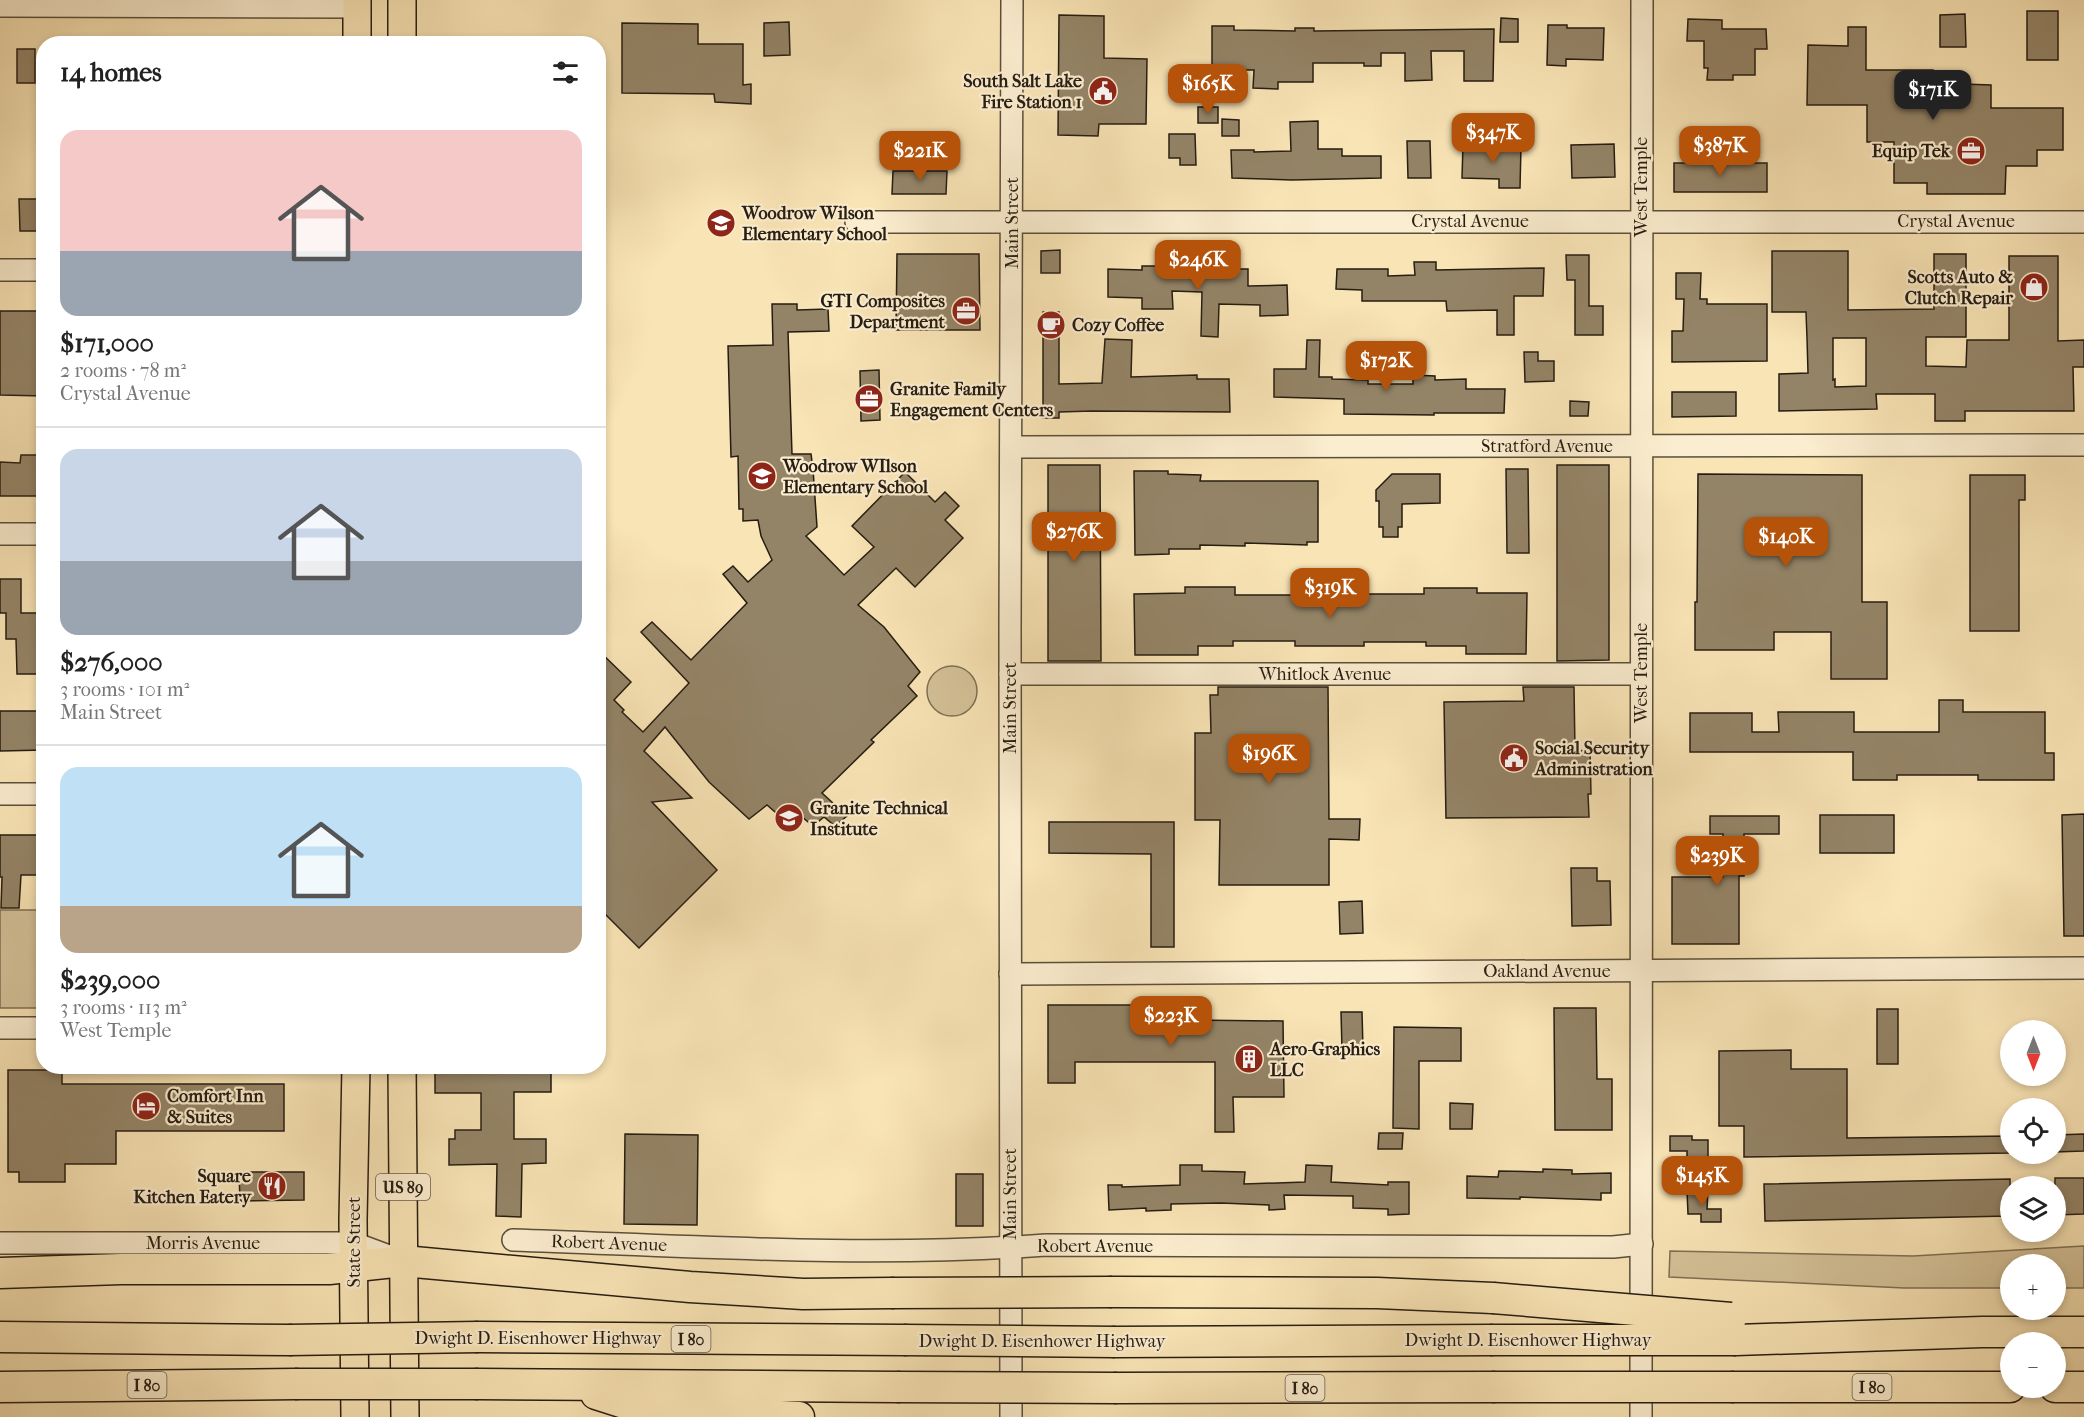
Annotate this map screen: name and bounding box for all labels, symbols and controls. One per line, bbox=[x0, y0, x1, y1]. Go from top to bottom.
icon: filters bbox=[549, 56, 582, 89]
text: 14 homes bbox=[60, 57, 162, 88]
pin: $165K bbox=[1166, 64, 1250, 115]
pin: $171K bbox=[1891, 70, 1975, 121]
place label: South Salt Lake Fire Station 1 bbox=[963, 71, 1082, 113]
text: $165K bbox=[1182, 72, 1234, 95]
public building icon: South Salt Lake Fire Station 1 bbox=[1087, 75, 1119, 107]
text: $171K bbox=[1908, 78, 1958, 101]
pin: $347K bbox=[1451, 113, 1535, 164]
text: $347K bbox=[1466, 121, 1520, 144]
pin: $387K bbox=[1678, 126, 1762, 177]
pin: $221K bbox=[878, 131, 962, 182]
text: $387K bbox=[1693, 134, 1747, 157]
office icon: Equip Tek bbox=[1955, 135, 1987, 167]
street label: West Temple bbox=[1631, 137, 1652, 238]
text: $221K bbox=[893, 139, 947, 162]
place label: Equip Tek bbox=[1872, 141, 1951, 162]
icon: home bbox=[267, 169, 375, 277]
street label: Main Street bbox=[1002, 176, 1023, 269]
place label: Woodrow Wilson Elementary School bbox=[741, 203, 888, 245]
school or university icon: Woodrow Wilson Elementary School bbox=[705, 207, 737, 239]
street label: Crystal Avenue bbox=[1411, 211, 1529, 232]
street label: Crystal Avenue bbox=[1897, 211, 2015, 232]
pin: $246K bbox=[1156, 240, 1240, 291]
text: $246K bbox=[1169, 248, 1227, 271]
place label: Scotts Auto & Clutch Repair bbox=[1905, 267, 2013, 309]
shop icon: Scotts Auto & Clutch Repair bbox=[2018, 271, 2050, 303]
place label: GTI Composites Department bbox=[820, 291, 946, 333]
office icon: GTI Composites Department bbox=[950, 295, 982, 327]
cafe icon: Cozy Coffee bbox=[1035, 309, 1067, 341]
place label: Cozy Coffee bbox=[1072, 315, 1164, 336]
text: $171,000 bbox=[60, 328, 154, 359]
pin: $172K bbox=[1344, 341, 1428, 392]
text: $172K bbox=[1360, 349, 1412, 372]
text: 2 rooms · 78 m² bbox=[60, 359, 186, 382]
place label: Granite Family Engagement Centers bbox=[890, 379, 1054, 421]
text: Crystal Avenue bbox=[60, 382, 191, 405]
office icon: Granite Family Engagement Centers bbox=[853, 383, 885, 415]
street label: Stratford Avenue bbox=[1481, 436, 1613, 457]
place label: Woodrow WIlson Elementary School bbox=[782, 456, 929, 498]
school or university icon: Woodrow WIlson Elementary School bbox=[746, 460, 778, 492]
icon: home bbox=[267, 488, 375, 596]
pin: $276K bbox=[1032, 512, 1116, 563]
pin: $140K bbox=[1744, 517, 1828, 568]
text: $276K bbox=[1046, 520, 1102, 543]
text: $140K bbox=[1758, 525, 1814, 548]
pin: $319K bbox=[1288, 568, 1372, 619]
text: $319K bbox=[1304, 576, 1356, 599]
street label: West Temple bbox=[1631, 623, 1652, 724]
text: $276,000 bbox=[60, 647, 163, 678]
street label: Main Street bbox=[1000, 661, 1021, 754]
street label: Whitlock Avenue bbox=[1258, 664, 1391, 685]
text: 3 rooms · 101 m² bbox=[60, 678, 189, 701]
text: Main Street bbox=[60, 701, 162, 724]
pin: $196K bbox=[1227, 734, 1311, 785]
place label: Social Security Administration bbox=[1534, 738, 1653, 780]
text: $196K bbox=[1242, 742, 1296, 765]
public building icon: Social Security Administration bbox=[1498, 742, 1530, 774]
place label: Granite Technical Institute bbox=[810, 798, 949, 840]
school or university icon: Granite Technical Institute bbox=[773, 802, 805, 834]
icon: home bbox=[267, 806, 375, 914]
pin: $239K bbox=[1675, 836, 1759, 887]
text: $239K bbox=[1690, 844, 1744, 867]
street label: Oakland Avenue bbox=[1483, 961, 1611, 982]
text: $239,000 bbox=[60, 965, 160, 996]
text: 3 rooms · 113 m² bbox=[60, 996, 187, 1019]
pin: $223K bbox=[1129, 996, 1213, 1047]
text: $223K bbox=[1144, 1004, 1198, 1027]
text: West Temple bbox=[60, 1019, 171, 1042]
north arrow bbox=[2000, 1020, 2066, 1086]
map controls bbox=[2000, 1020, 2066, 1398]
place label: Aero-Graphics LLC bbox=[1269, 1039, 1380, 1081]
building icon: Aero-Graphics LLC bbox=[1233, 1043, 1265, 1075]
place label: Comfort Inn & Suites bbox=[167, 1086, 264, 1128]
hotel icon: Comfort Inn & Suites bbox=[130, 1090, 162, 1122]
button: locate bbox=[2000, 1098, 2066, 1164]
street label: Main Street bbox=[1000, 1147, 1021, 1240]
pin: $145K bbox=[1660, 1156, 1744, 1207]
text: $145K bbox=[1676, 1164, 1728, 1187]
place label: Square Kitchen Eatery bbox=[133, 1166, 252, 1208]
restaurant icon: Square Kitchen Eatery bbox=[256, 1170, 288, 1202]
road number: US 89 bbox=[376, 1174, 430, 1200]
button: layers bbox=[2000, 1176, 2066, 1242]
street label: State Street bbox=[344, 1196, 365, 1287]
street label: Robert Avenue bbox=[550, 1231, 668, 1256]
street label: Morris Avenue bbox=[146, 1233, 260, 1254]
street label: Robert Avenue bbox=[1037, 1236, 1153, 1257]
button: + bbox=[2000, 1254, 2066, 1320]
road number: I 80 bbox=[672, 1326, 710, 1352]
street label: Dwight D. Eisenhower Highway bbox=[415, 1328, 663, 1349]
street label: Dwight D. Eisenhower Highway bbox=[1405, 1330, 1653, 1351]
street label: Dwight D. Eisenhower Highway bbox=[919, 1331, 1167, 1352]
button: − bbox=[2000, 1332, 2066, 1398]
road number: I 80 bbox=[128, 1372, 166, 1398]
road number: I 80 bbox=[1852, 1374, 1892, 1400]
road number: I 80 bbox=[1286, 1375, 1324, 1401]

